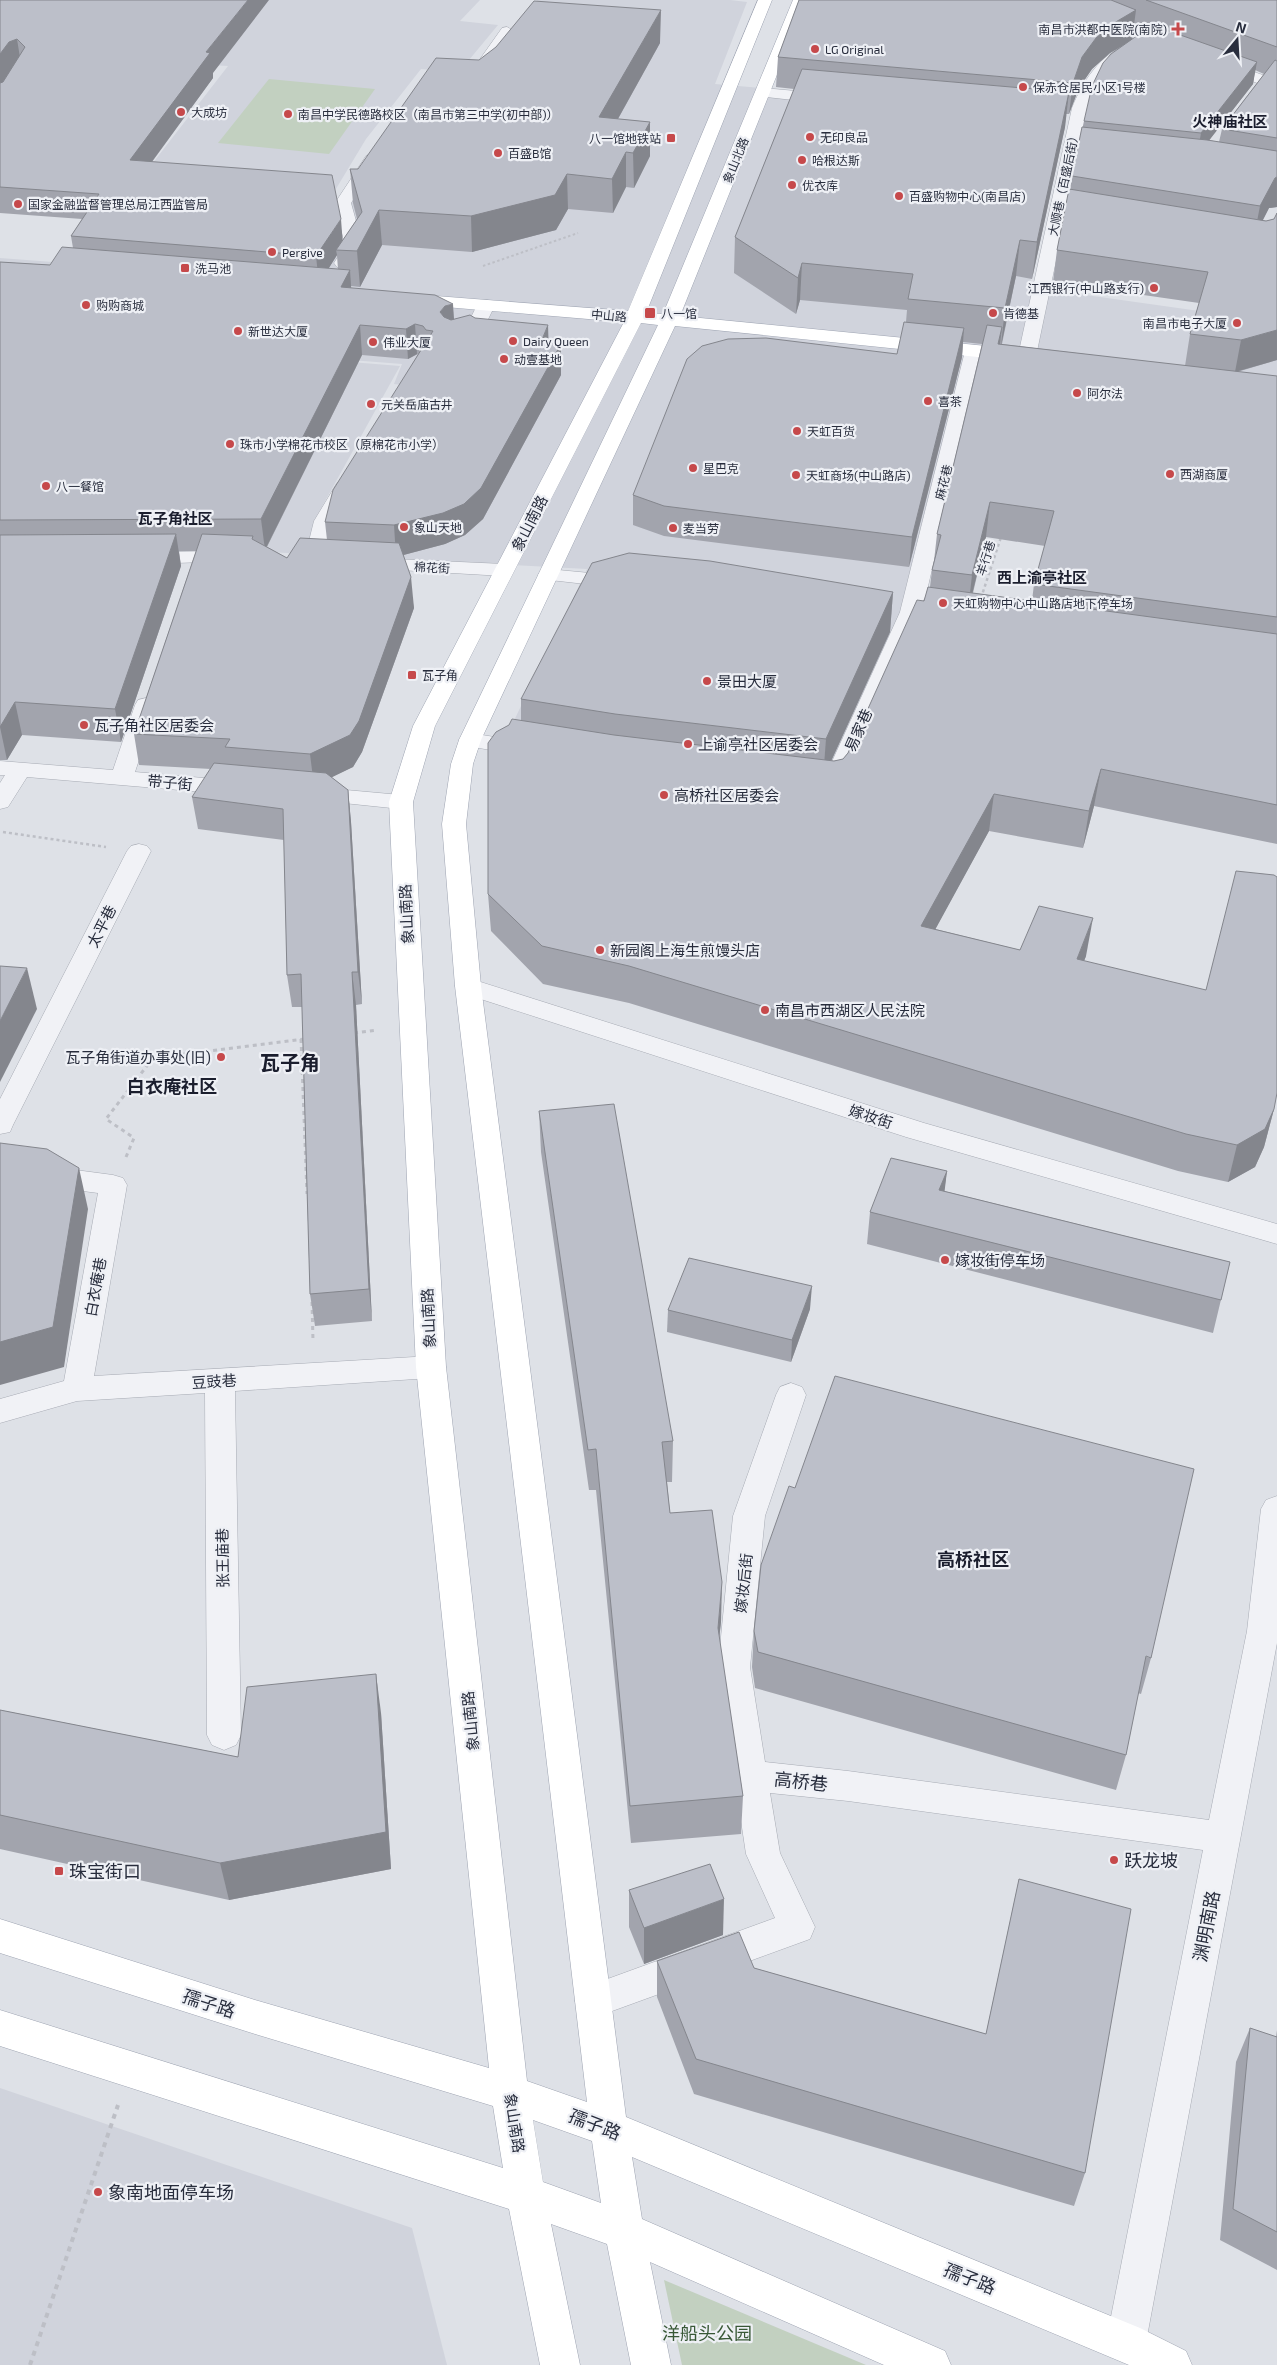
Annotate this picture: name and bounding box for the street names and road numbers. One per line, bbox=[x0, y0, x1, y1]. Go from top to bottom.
street label: 大顺巷（百盛后街） bbox=[1045, 129, 1081, 237]
street label: 象山北路 bbox=[720, 135, 750, 185]
street label: 中山路 bbox=[590, 306, 628, 324]
street label: 麻花巷 bbox=[932, 463, 954, 501]
street label: 象山南路 bbox=[507, 492, 551, 554]
street label: 羊行巷 bbox=[973, 539, 997, 577]
street label: 棉花街 bbox=[414, 559, 450, 575]
street label: 易家巷 bbox=[841, 706, 875, 754]
street label: 带子街 bbox=[147, 771, 193, 793]
street label: 象山南路 bbox=[395, 884, 417, 944]
street label: 太平巷 bbox=[83, 902, 119, 950]
street label: 嫁妆街 bbox=[847, 1100, 895, 1132]
street label: 白衣庵巷 bbox=[81, 1256, 109, 1318]
street label: 象山南路 bbox=[417, 1288, 439, 1348]
street label: 豆豉巷 bbox=[191, 1370, 237, 1392]
street label: 张王庙巷 bbox=[212, 1528, 232, 1588]
street label: 嫁妆后街 bbox=[731, 1552, 755, 1614]
street label: 象山南路 bbox=[458, 1690, 482, 1752]
street label: 高桥巷 bbox=[773, 1767, 829, 1795]
street label: 渊明南路 bbox=[1188, 1889, 1224, 1963]
street label: 孺子路 bbox=[180, 1984, 238, 2022]
street label: 象山南路 bbox=[501, 2092, 529, 2154]
street label: 孺子路 bbox=[566, 2104, 624, 2144]
street label: 孺子路 bbox=[941, 2258, 999, 2298]

